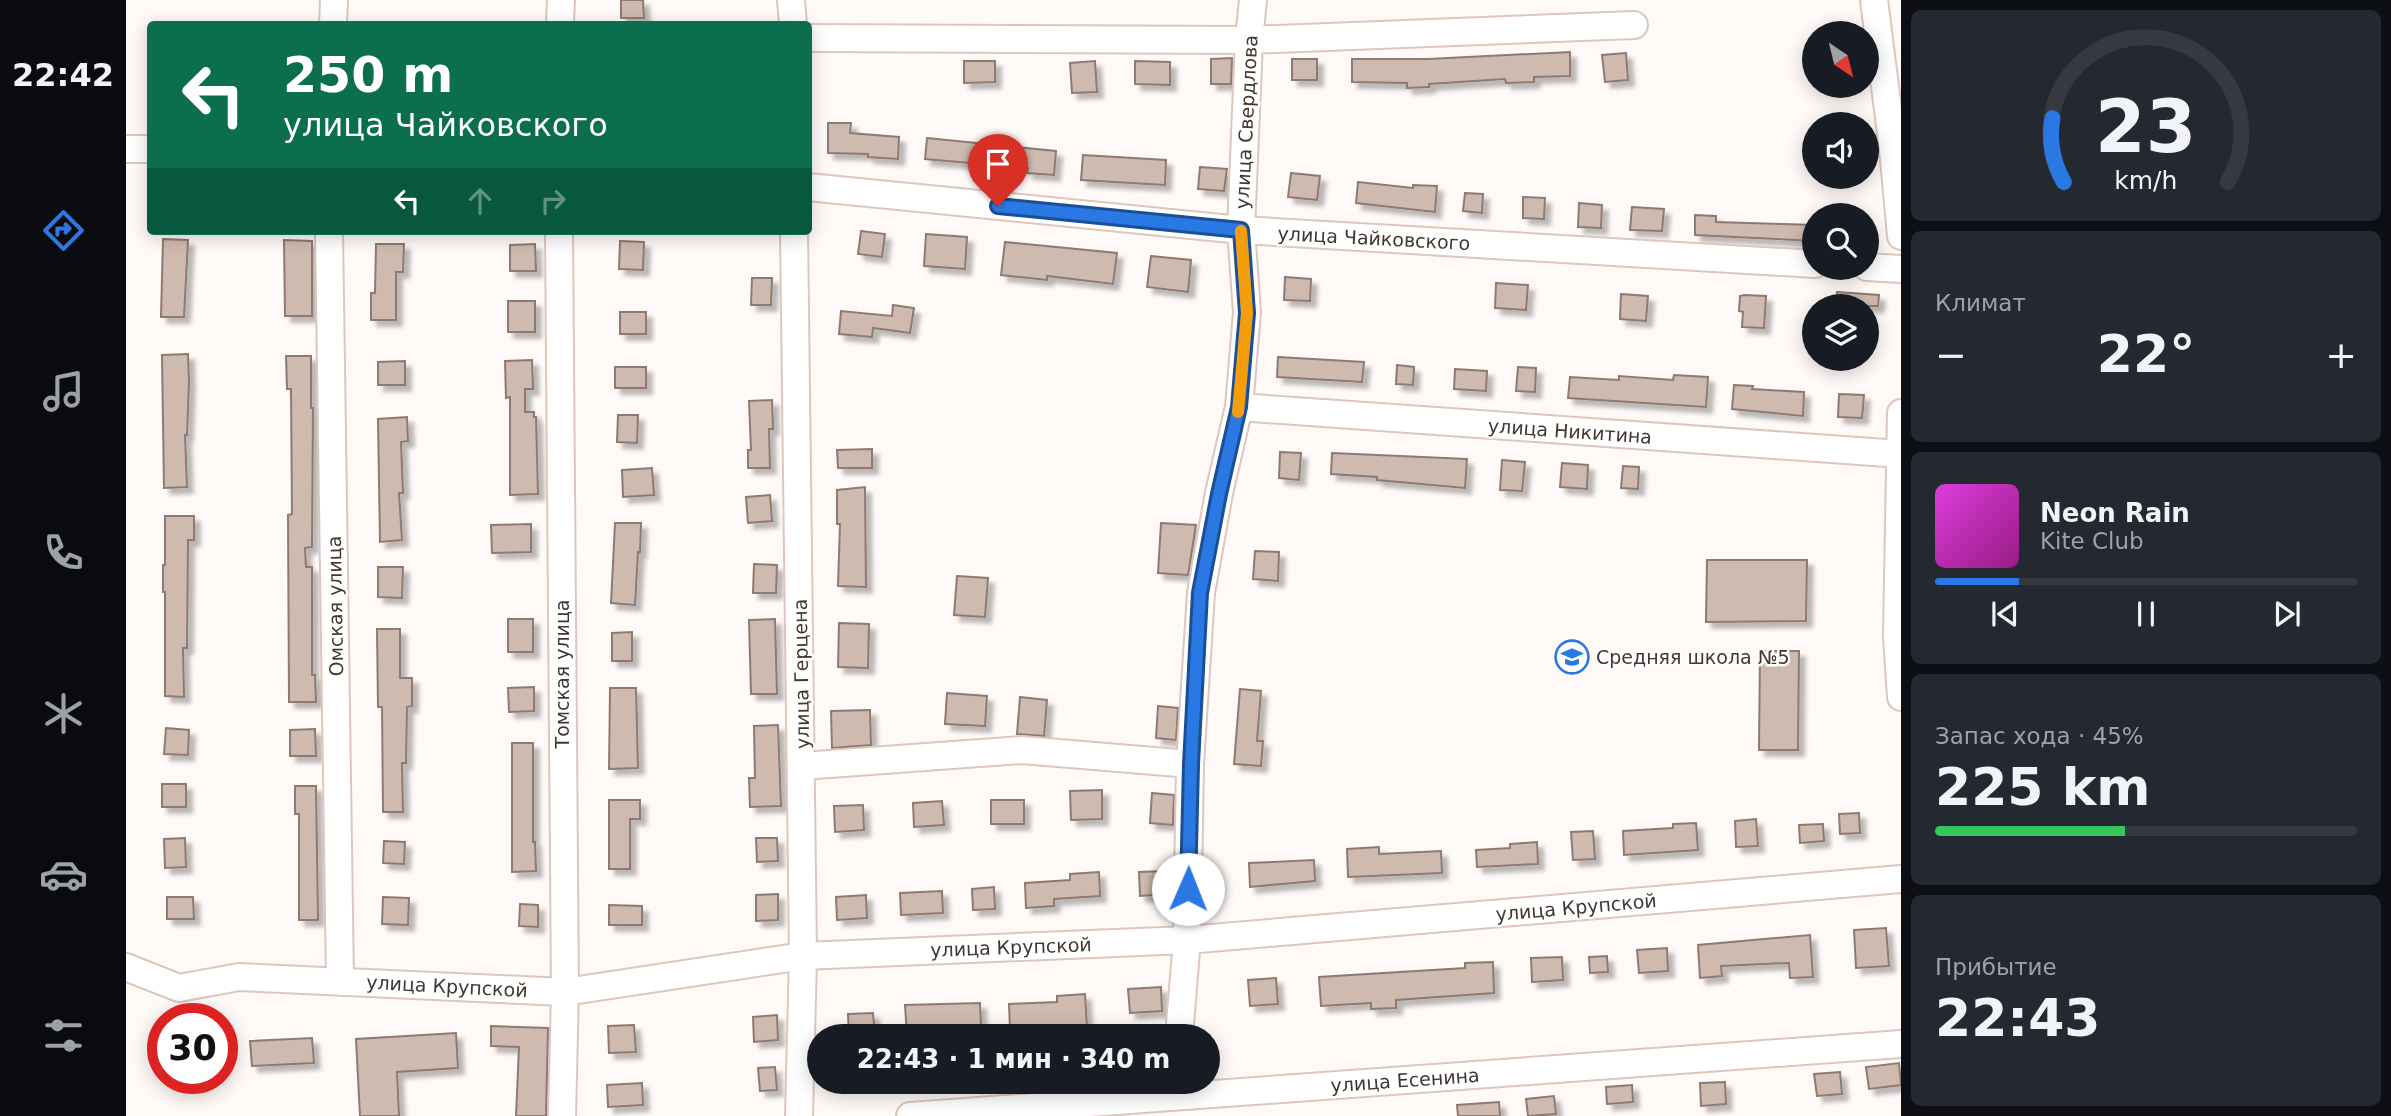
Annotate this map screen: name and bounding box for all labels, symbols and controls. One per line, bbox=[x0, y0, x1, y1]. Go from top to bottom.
north arrow bbox=[1802, 21, 1880, 98]
map controls bbox=[1802, 21, 1879, 371]
street label: улица Свердлова bbox=[1230, 34, 1262, 210]
text: 250 m bbox=[283, 47, 453, 104]
icon: left bbox=[168, 49, 259, 140]
text: 22:42 bbox=[12, 56, 114, 94]
text: 23 bbox=[2095, 84, 2197, 169]
text: улица Чайковского bbox=[283, 106, 608, 144]
button: sound bbox=[1802, 112, 1879, 189]
pin bbox=[968, 134, 1028, 206]
icon: arrive bbox=[979, 145, 1017, 183]
text: km/h bbox=[2114, 165, 2178, 194]
icon: left bbox=[388, 182, 426, 220]
icon: ahead bbox=[461, 182, 499, 220]
icon: right bbox=[534, 182, 572, 220]
button: search bbox=[1802, 203, 1879, 280]
icon: directions bbox=[39, 206, 88, 255]
street label: улица Чайковского bbox=[1277, 222, 1471, 254]
text: Климат bbox=[1935, 290, 2026, 316]
button: layers bbox=[1802, 294, 1879, 371]
text: 22° bbox=[2097, 324, 2195, 384]
text: − bbox=[1935, 333, 1967, 377]
text: + bbox=[2325, 333, 2357, 377]
icon: music bbox=[39, 367, 88, 416]
street label: улица Никитина bbox=[1487, 414, 1653, 448]
text: Neon Rain bbox=[2040, 498, 2190, 528]
icon: phone bbox=[39, 528, 88, 577]
text: Kite Club bbox=[2040, 528, 2144, 554]
street label: Омская улица bbox=[323, 535, 347, 677]
icon: previous bbox=[1986, 595, 2024, 633]
icon: pause bbox=[2127, 595, 2165, 633]
icon: next bbox=[2268, 595, 2306, 633]
street label: улица Герцена bbox=[789, 599, 813, 749]
street label: Томская улица bbox=[551, 600, 573, 749]
school or university icon: Средняя школа №5 bbox=[1553, 638, 1591, 676]
place label: Средняя школа №5 bbox=[1596, 646, 1790, 668]
icon: climate bbox=[39, 689, 88, 738]
text: Запас хода · 45% bbox=[1935, 723, 2144, 749]
text: 225 km bbox=[1935, 757, 2150, 817]
icon: car bbox=[39, 850, 88, 899]
position arrow bbox=[1151, 852, 1225, 926]
street label: улица Крупской bbox=[1495, 889, 1657, 925]
street label: улица Крупской bbox=[930, 933, 1092, 961]
text: Прибытие bbox=[1935, 954, 2057, 980]
street label: улица Крупской bbox=[366, 971, 528, 1001]
text: 22:43 bbox=[1935, 988, 2101, 1048]
speed limit sign: 30 bbox=[147, 1003, 238, 1094]
icon: filters bbox=[39, 1011, 88, 1060]
text: 22:43 · 1 мин · 340 m bbox=[857, 1044, 1170, 1074]
street label: улица Есенина bbox=[1330, 1064, 1480, 1096]

